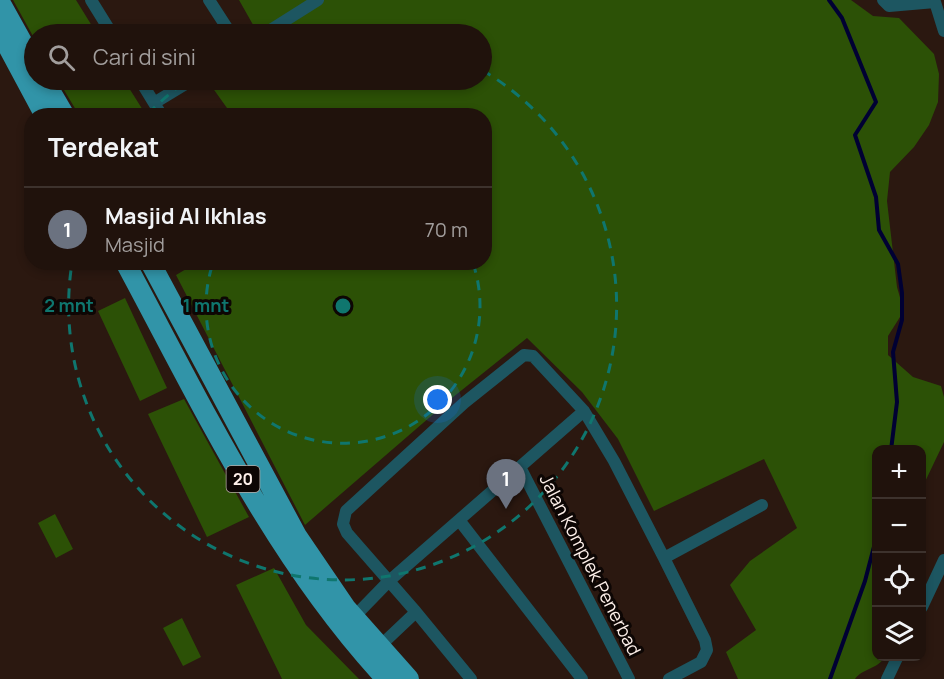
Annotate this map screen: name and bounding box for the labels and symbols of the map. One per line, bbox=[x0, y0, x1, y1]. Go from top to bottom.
text: 2 mnt bbox=[44, 293, 94, 317]
text: 1 mnt bbox=[183, 293, 229, 317]
centre of rings bbox=[333, 296, 353, 316]
your location bbox=[423, 385, 452, 414]
pin: 1 bbox=[486, 460, 526, 509]
road number: 20 bbox=[226, 466, 260, 492]
street label: Jalan Komplek Penerbad bbox=[535, 470, 647, 659]

